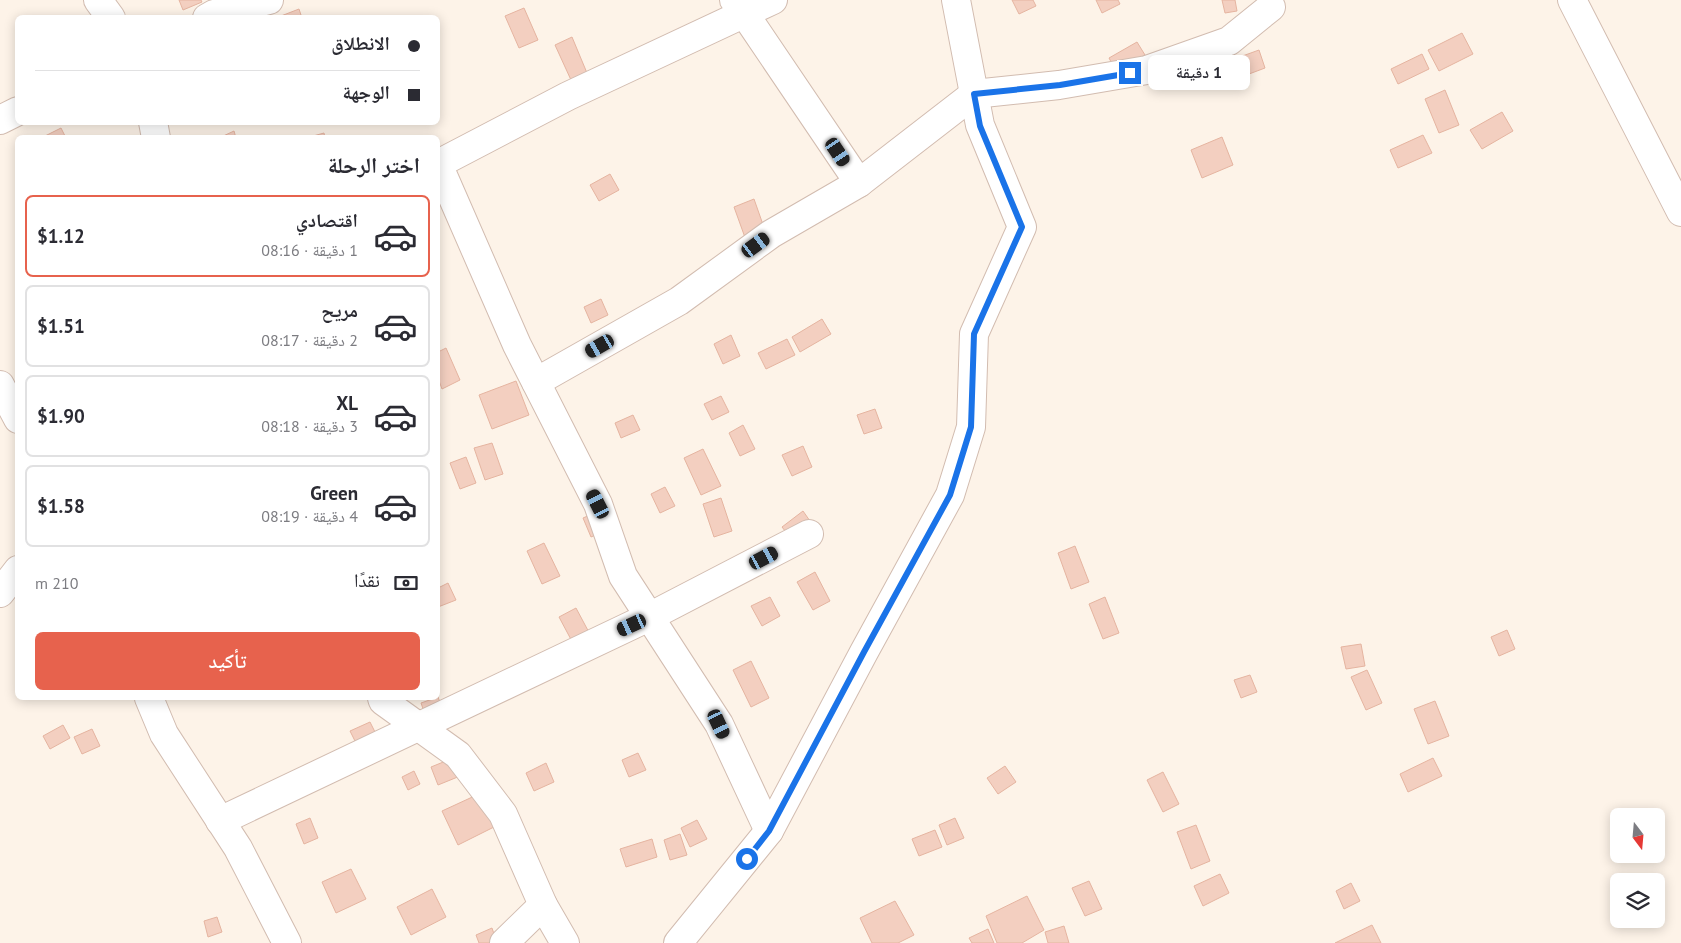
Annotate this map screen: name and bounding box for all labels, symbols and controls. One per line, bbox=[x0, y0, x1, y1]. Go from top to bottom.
text: الانطلاق bbox=[331, 31, 390, 55]
callout: 1 دقيقة bbox=[1148, 56, 1250, 90]
route end bbox=[1119, 62, 1141, 84]
text: 1 دقيقة bbox=[1176, 62, 1222, 82]
text: الوجهة bbox=[342, 80, 390, 104]
car bbox=[823, 135, 852, 169]
text: اختر الرحلة bbox=[328, 151, 420, 179]
text: اقتصادي bbox=[296, 208, 358, 232]
icon: car bbox=[373, 214, 418, 259]
text: $1.12 bbox=[37, 224, 85, 248]
car bbox=[739, 230, 772, 260]
text: 1 دقيقة · 08:16 bbox=[261, 240, 358, 260]
text: مريح bbox=[321, 298, 358, 322]
icon: car bbox=[373, 304, 418, 349]
text: $1.51 bbox=[37, 314, 85, 338]
text: 2 دقيقة · 08:17 bbox=[261, 330, 358, 350]
car bbox=[583, 332, 616, 360]
text: XL bbox=[336, 391, 358, 415]
icon: car bbox=[373, 394, 418, 439]
text: $1.90 bbox=[37, 404, 85, 428]
text: 3 دقيقة · 08:18 bbox=[261, 416, 358, 436]
text: Green bbox=[310, 481, 358, 505]
icon: car bbox=[373, 484, 418, 529]
car bbox=[584, 487, 611, 521]
text: $1.58 bbox=[37, 494, 85, 518]
text: 4 دقيقة · 08:19 bbox=[261, 506, 358, 526]
car bbox=[747, 544, 780, 572]
text: نقدًا bbox=[354, 568, 380, 592]
icon: cash bbox=[392, 569, 420, 597]
text: 210 m bbox=[35, 573, 78, 593]
car bbox=[615, 612, 648, 638]
button: تأكيد bbox=[35, 632, 420, 690]
car bbox=[705, 707, 732, 741]
north arrow bbox=[1610, 808, 1665, 862]
map controls bbox=[1610, 808, 1665, 928]
route start bbox=[736, 848, 758, 870]
button: layers bbox=[1610, 873, 1665, 928]

